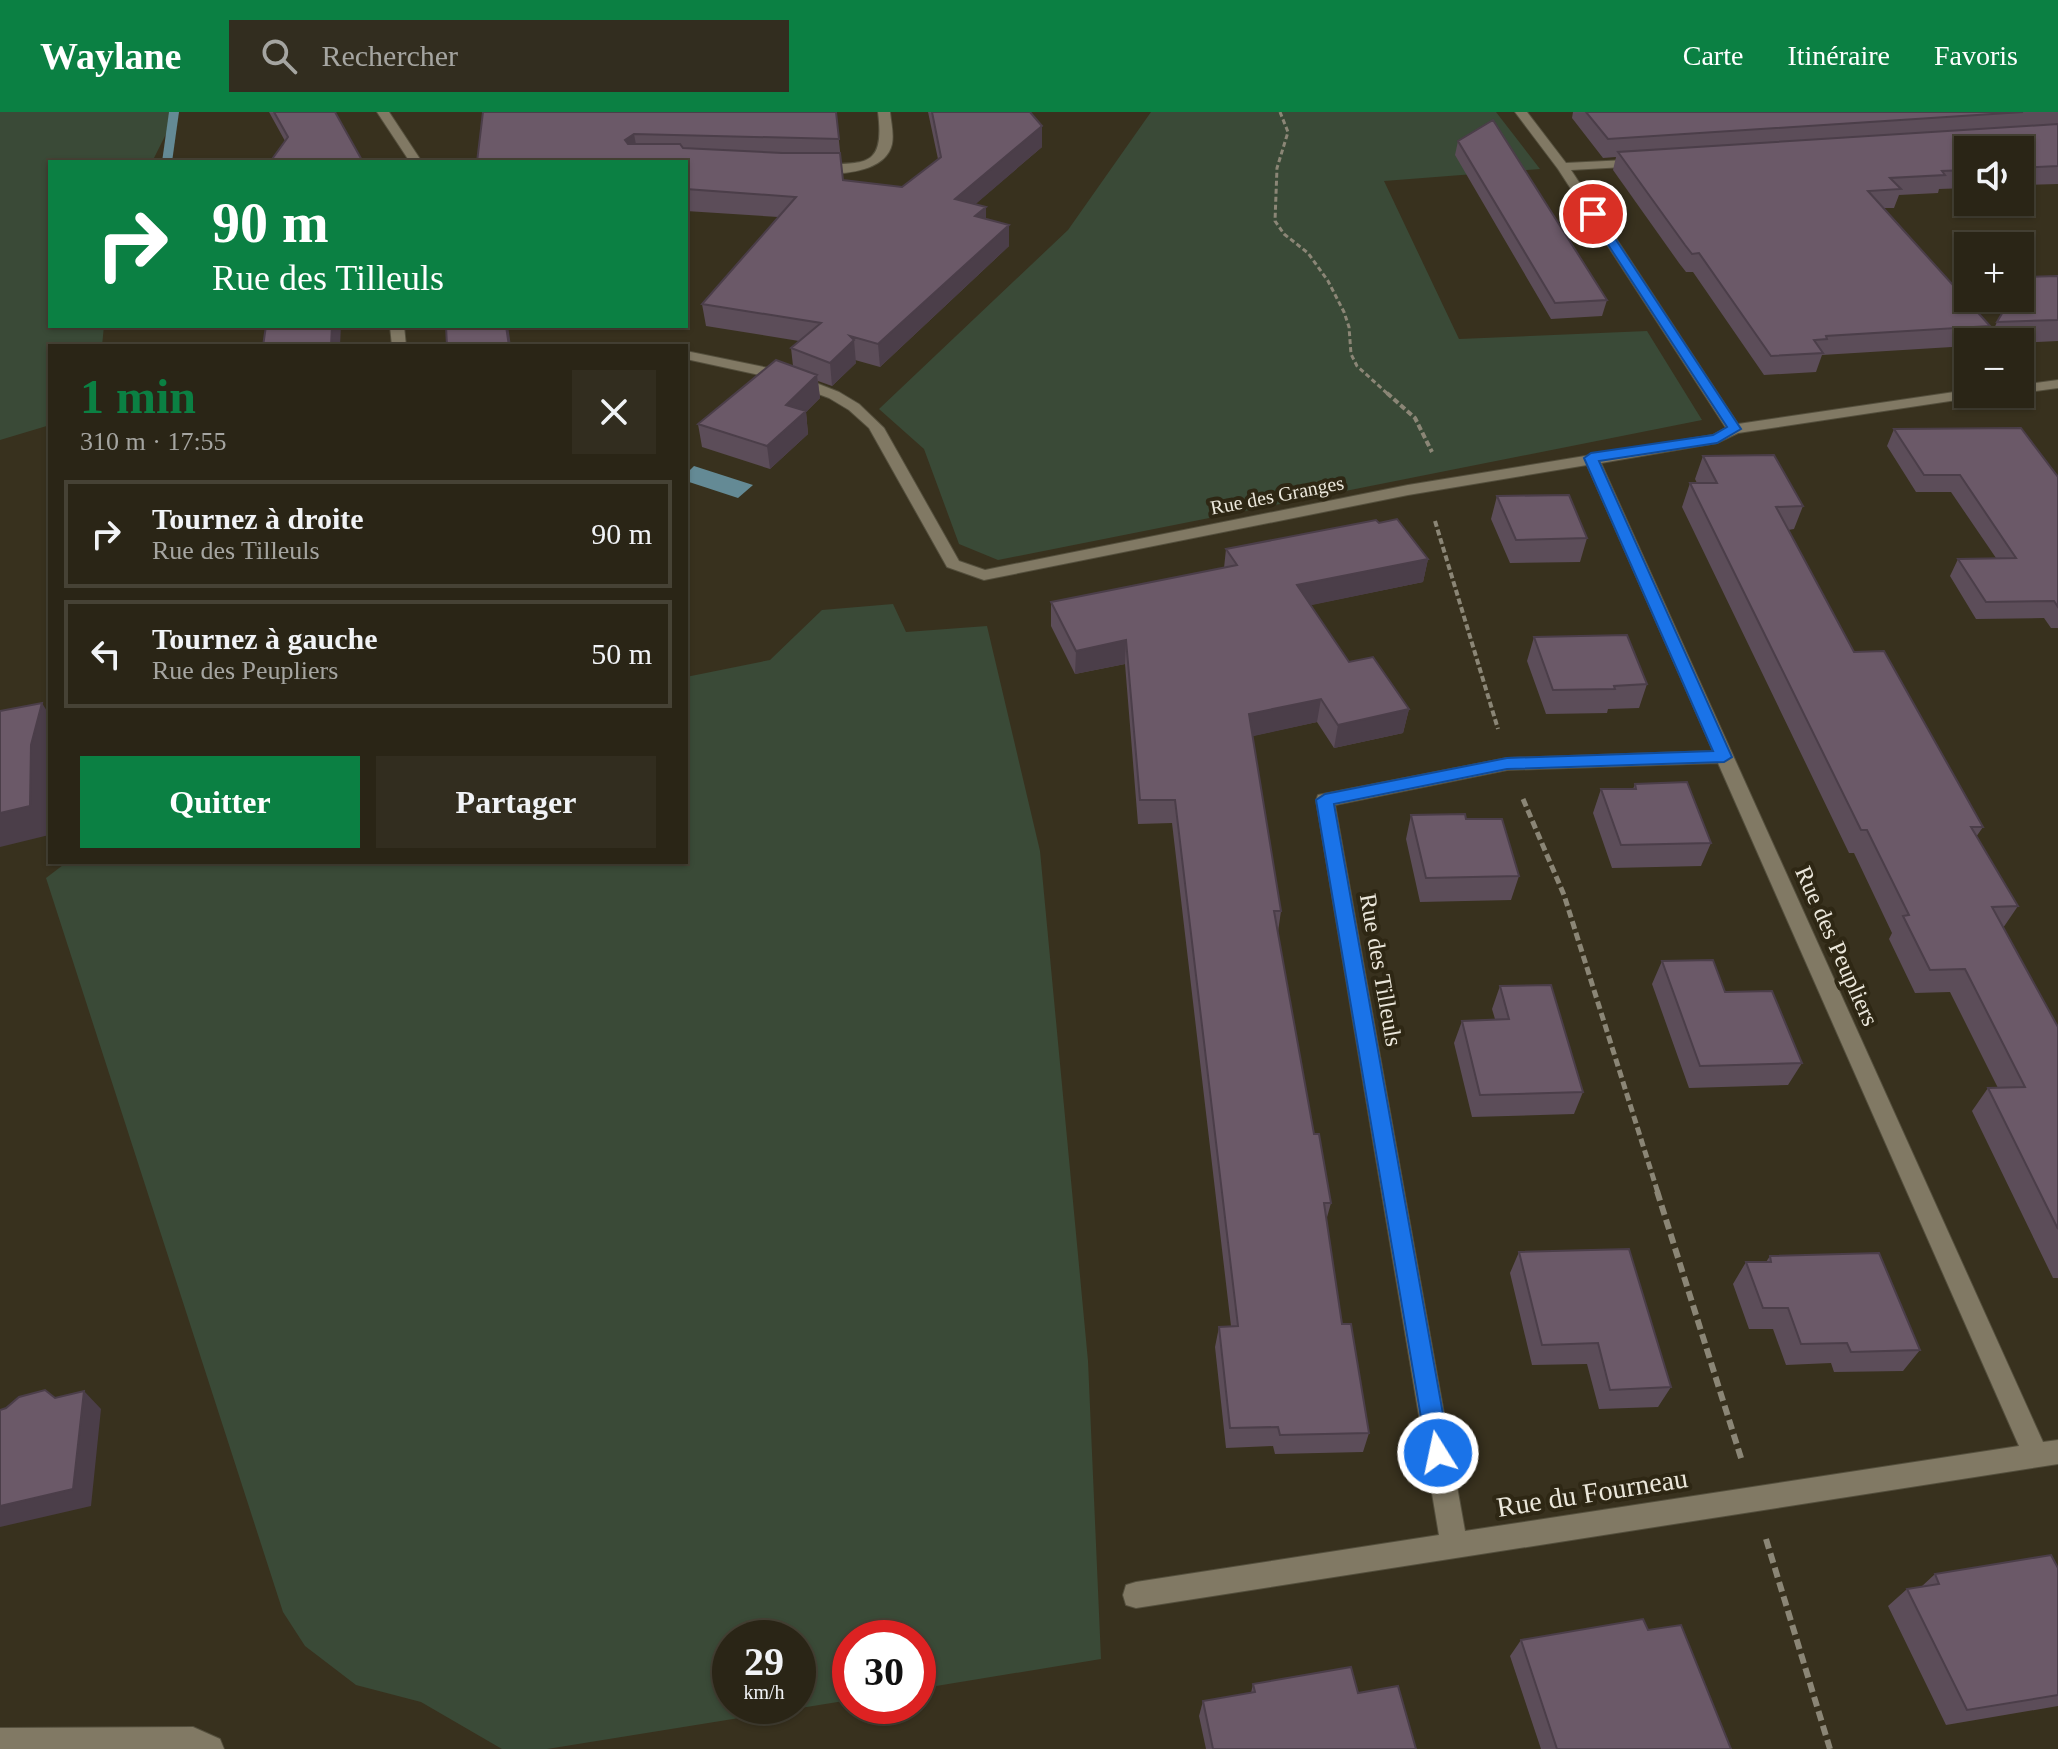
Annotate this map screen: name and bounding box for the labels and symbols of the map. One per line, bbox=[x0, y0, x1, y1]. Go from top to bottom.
pin bbox=[1559, 180, 1627, 248]
street label: Rue des Granges bbox=[1208, 471, 1346, 520]
street label: Rue des Peupliers bbox=[1790, 862, 1884, 1030]
street label: Rue des Tilleuls bbox=[1355, 892, 1407, 1048]
position arrow bbox=[1396, 1411, 1480, 1495]
street label: Rue du Fourneau bbox=[1494, 1462, 1690, 1523]
speed limit sign: 30 bbox=[832, 1620, 936, 1724]

